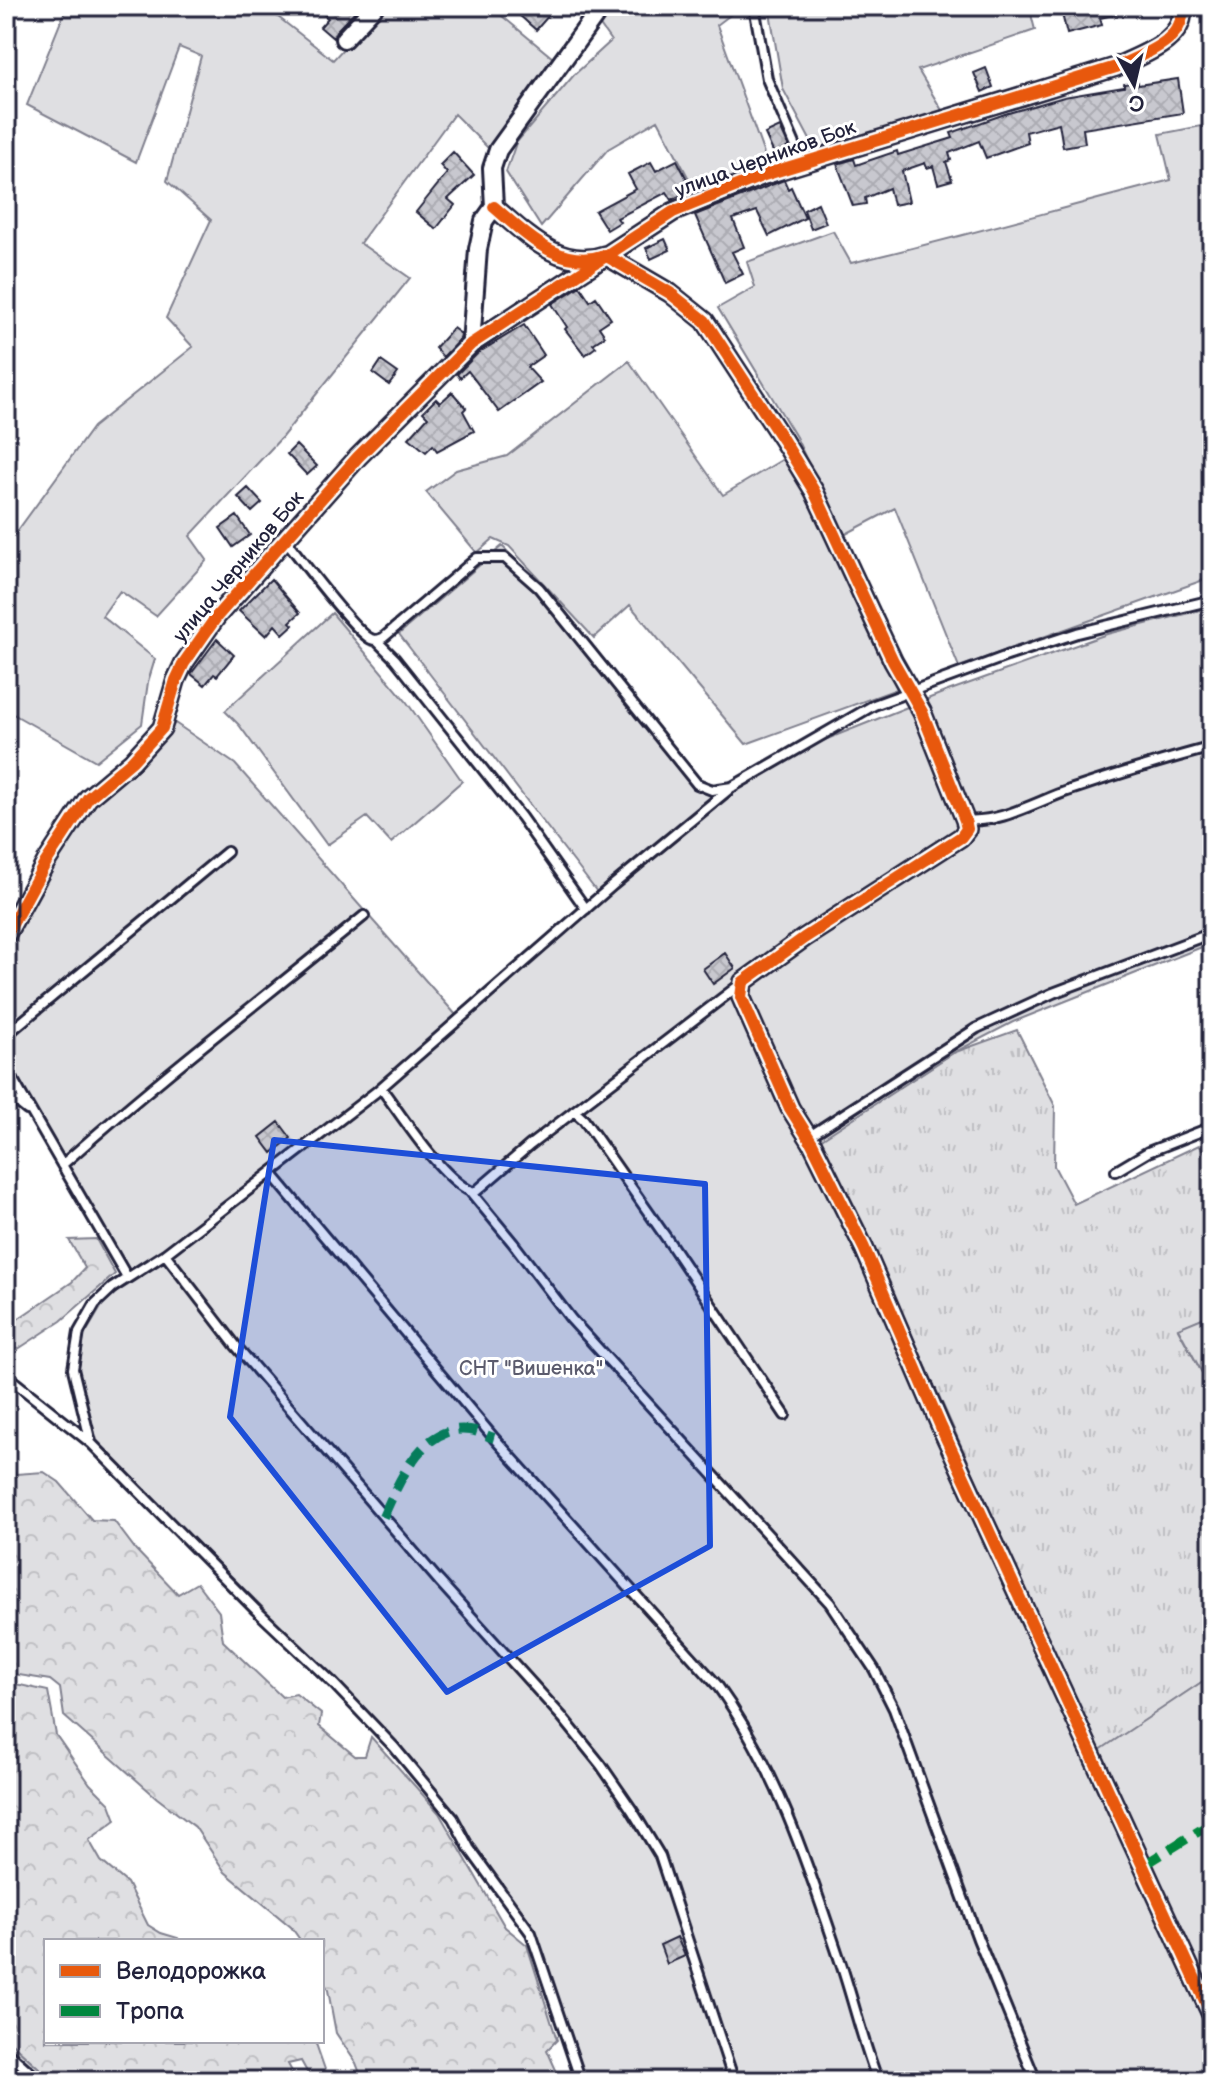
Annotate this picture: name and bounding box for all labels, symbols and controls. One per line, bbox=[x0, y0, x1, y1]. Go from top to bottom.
north arrow bbox=[1094, 44, 1174, 124]
text: С bbox=[1127, 88, 1146, 117]
street label: улица Черников Бок bbox=[672, 115, 859, 203]
street label: улица Черников Бок bbox=[168, 486, 309, 647]
park label: СНТ "Вишенка" bbox=[459, 1357, 603, 1381]
legend bbox=[44, 1939, 324, 2043]
text: Велодорожка bbox=[116, 1957, 266, 1986]
text: Тропа bbox=[116, 1997, 184, 2026]

